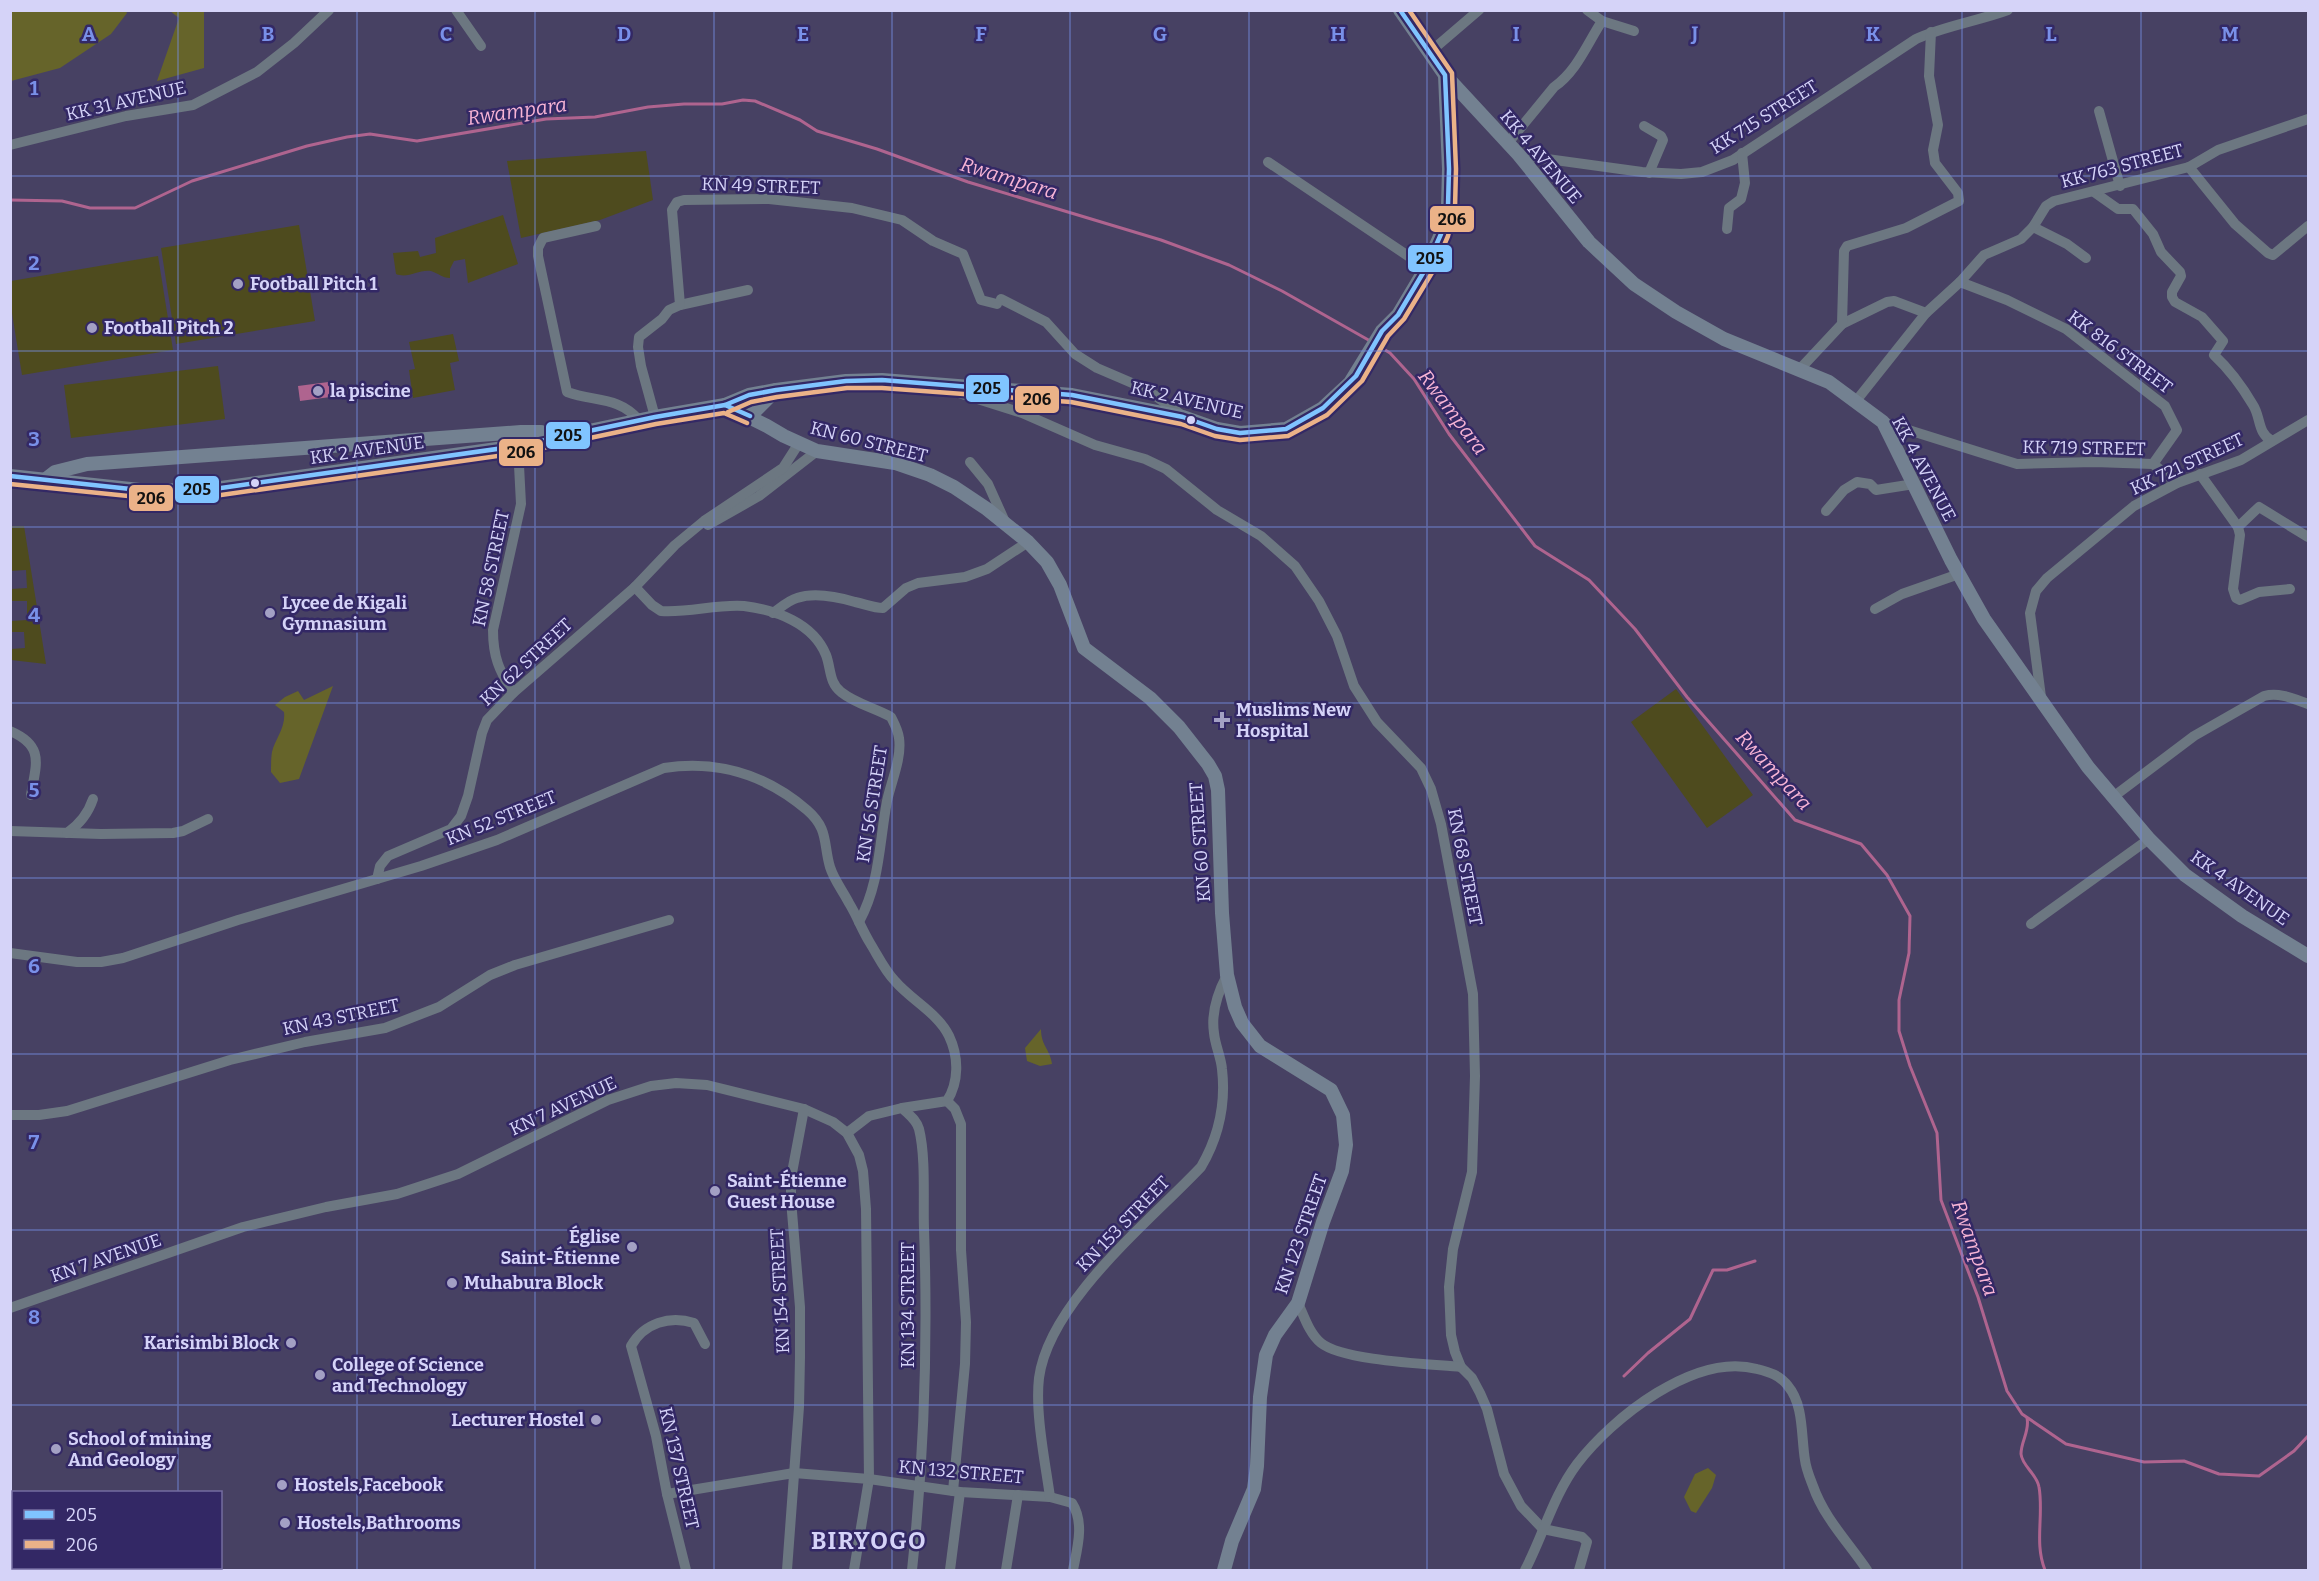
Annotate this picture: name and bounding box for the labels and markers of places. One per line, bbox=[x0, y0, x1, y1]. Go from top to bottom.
place label: Football Pitch 1 bbox=[250, 273, 377, 295]
marker: Football Pitch 1 bbox=[231, 277, 245, 291]
place label: Football Pitch 2 bbox=[104, 317, 234, 339]
marker: Football Pitch 2 bbox=[85, 321, 99, 335]
place label: la piscine bbox=[330, 380, 411, 402]
marker: la piscine bbox=[311, 384, 325, 398]
unlabelled marker bbox=[1185, 414, 1197, 426]
unlabelled marker bbox=[249, 477, 261, 489]
place label: Lycee de Kigali Gymnasium bbox=[282, 592, 407, 635]
marker: Lycee de Kigali Gymnasium bbox=[263, 606, 277, 620]
place label: Muslims New Hospital bbox=[1236, 699, 1352, 742]
marker: Muslims New Hospital bbox=[1213, 711, 1231, 729]
place label: Saint-Étienne Guest House bbox=[727, 1169, 847, 1213]
marker: Saint-Étienne Guest House bbox=[708, 1184, 722, 1198]
place label: Église Saint-Étienne bbox=[500, 1225, 620, 1269]
marker: Église Saint-Étienne bbox=[625, 1240, 639, 1254]
place label: Muhabura Block bbox=[464, 1272, 604, 1294]
marker: Muhabura Block bbox=[445, 1276, 459, 1290]
place label: Karisimbi Block bbox=[144, 1332, 279, 1354]
marker: Karisimbi Block bbox=[284, 1336, 298, 1350]
place label: College of Science and Technology bbox=[332, 1354, 484, 1397]
marker: College of Science and Technology bbox=[313, 1368, 327, 1382]
place label: Lecturer Hostel bbox=[451, 1409, 584, 1431]
marker: Lecturer Hostel bbox=[589, 1413, 603, 1427]
place label: School of mining And Geology bbox=[68, 1428, 212, 1471]
marker: School of mining And Geology bbox=[49, 1442, 63, 1456]
place label: Hostels,Facebook bbox=[294, 1474, 444, 1496]
marker: Hostels,Facebook bbox=[275, 1478, 289, 1492]
place label: Hostels,Bathrooms bbox=[297, 1512, 461, 1534]
marker: Hostels,Bathrooms bbox=[278, 1516, 292, 1530]

